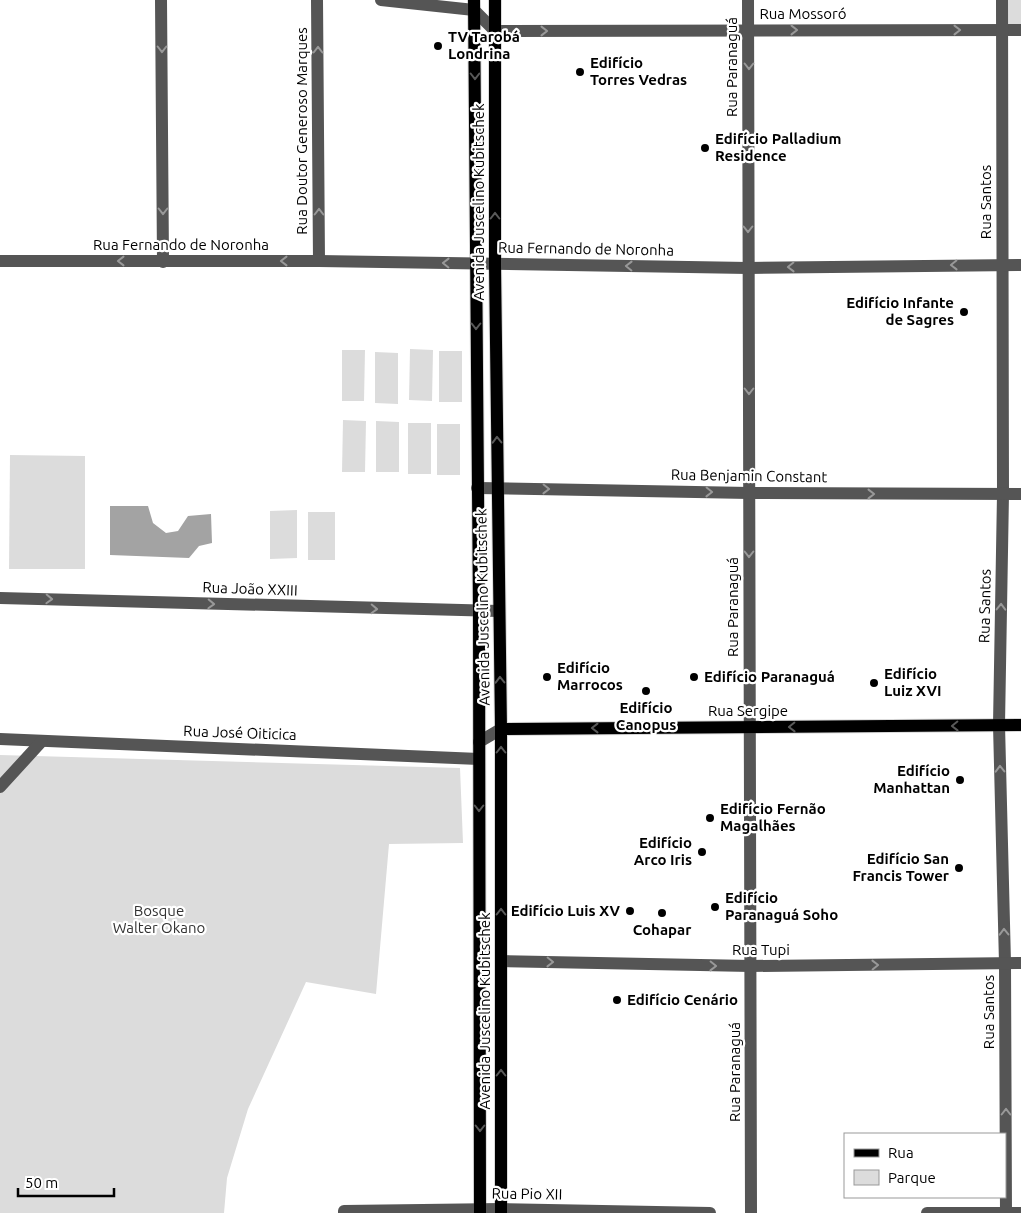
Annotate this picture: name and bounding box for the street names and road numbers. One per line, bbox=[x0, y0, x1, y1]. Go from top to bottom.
street label: Rua Mossoró bbox=[759, 5, 847, 22]
street label: Rua Paranaguá bbox=[723, 17, 740, 117]
street label: Rua Doutor Generoso Marques bbox=[293, 27, 310, 235]
street label: Avenida Juscelino Kubitschek bbox=[470, 103, 487, 301]
street label: Rua Santos bbox=[977, 165, 994, 239]
street label: Rua Fernando de Noronha bbox=[93, 236, 269, 253]
street label: Rua Fernando de Noronha bbox=[498, 238, 674, 259]
street label: Rua Benjamin Constant bbox=[671, 466, 827, 485]
street label: Avenida Juscelino Kubitschek bbox=[472, 508, 493, 706]
street label: Rua Paranaguá bbox=[724, 557, 741, 657]
street label: Rua Santos bbox=[975, 569, 994, 643]
street label: Rua João XXIII bbox=[202, 578, 298, 599]
street label: Rua Sergipe bbox=[708, 702, 788, 719]
street label: Rua José Oiticica bbox=[183, 722, 297, 743]
street label: Avenida Juscelino Kubitschek bbox=[476, 912, 493, 1110]
street label: Rua Tupi bbox=[732, 941, 790, 958]
street label: Rua Santos bbox=[980, 975, 997, 1049]
street label: Rua Paranaguá bbox=[726, 1022, 743, 1122]
street label: Rua Pio XII bbox=[491, 1184, 563, 1203]

